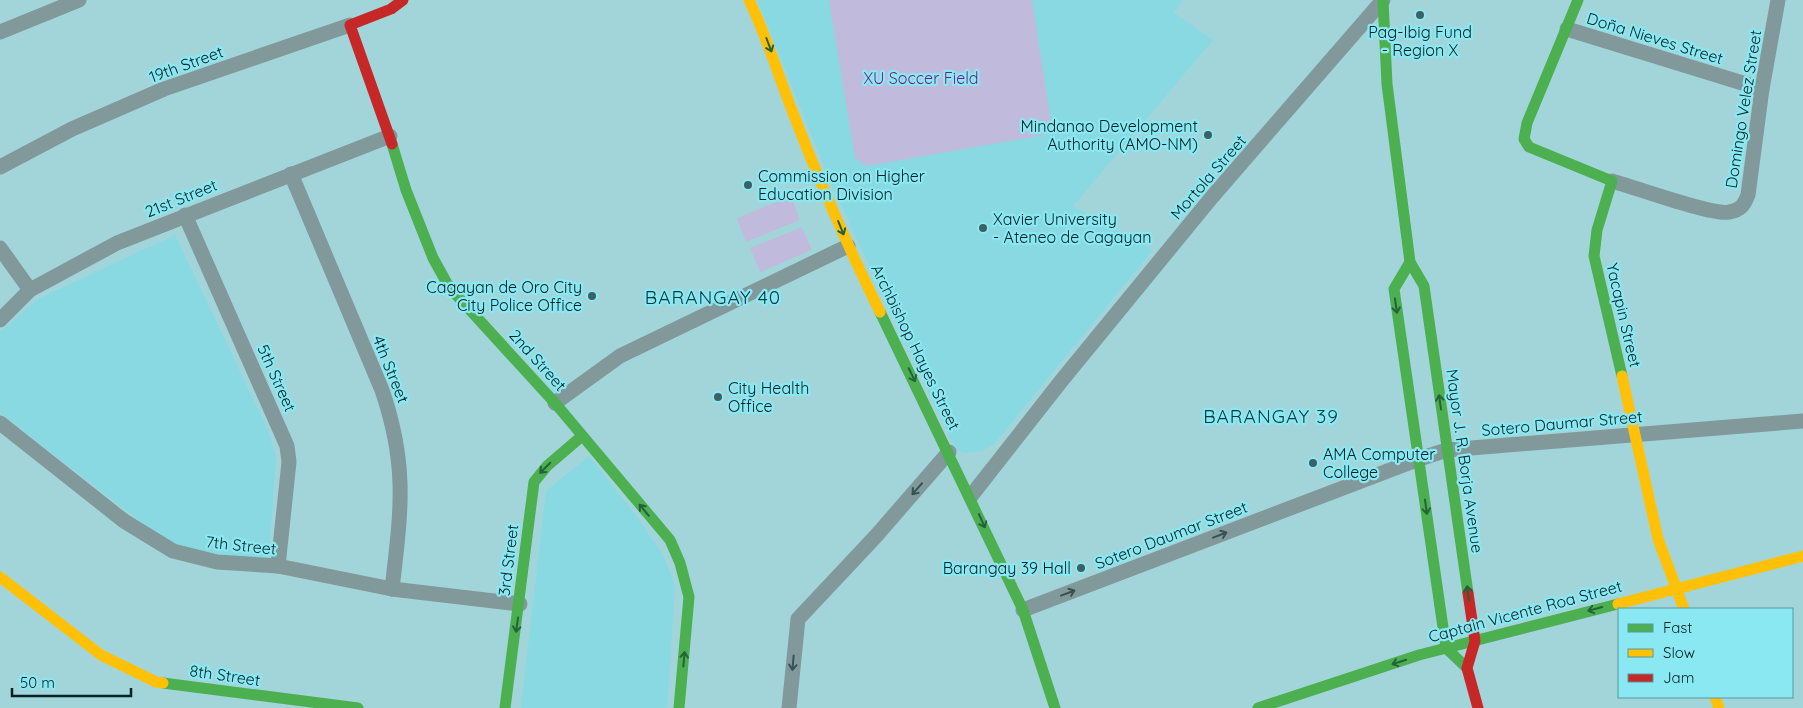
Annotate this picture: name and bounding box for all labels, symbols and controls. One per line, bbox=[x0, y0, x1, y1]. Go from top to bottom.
street label: Doña Nieves Street bbox=[1584, 8, 1726, 68]
marker: Pag-Ibig Fund - Region X bbox=[1414, 9, 1426, 21]
place label: Pag-Ibig Fund - Region X bbox=[1368, 22, 1472, 60]
street label: Domingo Velez Street bbox=[1721, 28, 1765, 190]
one-way arrow bbox=[765, 37, 774, 52]
street label: 19th Street bbox=[146, 41, 226, 87]
park label: XU Soccer Field bbox=[864, 68, 978, 88]
place label: Mindanao Development Authority (AMO-NM) bbox=[1021, 116, 1198, 154]
marker: Mindanao Development Authority (AMO-NM) bbox=[1202, 129, 1214, 141]
street label: Mortola Street bbox=[1166, 131, 1250, 223]
place label: Commission on Higher Education Division bbox=[758, 166, 925, 204]
street label: 21st Street bbox=[142, 175, 220, 221]
marker: Commission on Higher Education Division bbox=[742, 179, 754, 191]
place label: Xavier University - Ateneo de Cagayan bbox=[993, 209, 1151, 247]
one-way arrow bbox=[837, 220, 846, 235]
marker: Xavier University - Ateneo de Cagayan bbox=[977, 222, 989, 234]
street label: Archbishop Hayes Street bbox=[867, 261, 965, 433]
street label: Yacapin Street bbox=[1602, 261, 1646, 369]
place label: Cagayan de Oro City City Police Office bbox=[426, 277, 582, 315]
district label: BARANGAY 40 bbox=[645, 285, 781, 309]
marker: Cagayan de Oro City City Police Office bbox=[586, 290, 598, 302]
one-way arrow bbox=[1391, 297, 1401, 313]
street label: 2nd Street bbox=[505, 325, 571, 395]
street label: 4th Street bbox=[368, 332, 414, 406]
street label: 5th Street bbox=[253, 341, 301, 415]
one-way arrow bbox=[907, 367, 917, 382]
street label: Mayor J. R. Borja Avenue bbox=[1442, 368, 1488, 554]
place label: City Health Office bbox=[728, 378, 809, 416]
marker: City Health Office bbox=[712, 391, 724, 403]
one-way arrow bbox=[1435, 395, 1445, 411]
district label: BARANGAY 39 bbox=[1203, 404, 1339, 428]
street label: Sotero Daumar Street bbox=[1481, 406, 1643, 440]
place label: AMA Computer College bbox=[1323, 444, 1435, 482]
marker: AMA Computer College bbox=[1307, 457, 1319, 469]
one-way arrow bbox=[539, 462, 551, 474]
one-way arrow bbox=[912, 482, 923, 495]
street label: Sotero Daumar Street bbox=[1092, 497, 1250, 573]
one-way arrow bbox=[1421, 499, 1431, 515]
one-way arrow bbox=[639, 504, 650, 517]
one-way arrow bbox=[977, 513, 987, 528]
street label: 3rd Street bbox=[494, 523, 522, 597]
one-way arrow bbox=[1212, 530, 1227, 539]
street label: 7th Street bbox=[205, 531, 277, 559]
place label: Barangay 39 Hall bbox=[943, 558, 1071, 578]
marker: Barangay 39 Hall bbox=[1075, 562, 1087, 574]
street label: Captain Vicente Roa Street bbox=[1426, 576, 1624, 646]
one-way arrow bbox=[1462, 585, 1472, 601]
one-way arrow bbox=[1060, 588, 1075, 597]
one-way arrow bbox=[1588, 605, 1604, 614]
legend bbox=[1618, 608, 1793, 698]
one-way arrow bbox=[511, 617, 521, 633]
text: Fast bbox=[1663, 618, 1692, 637]
text: Slow bbox=[1663, 643, 1695, 662]
one-way arrow bbox=[679, 652, 688, 668]
one-way arrow bbox=[788, 655, 798, 671]
one-way arrow bbox=[1392, 657, 1408, 667]
street label: 8th Street bbox=[188, 660, 262, 690]
scale bar bbox=[12, 666, 131, 698]
text: Jam bbox=[1663, 668, 1694, 687]
text: 50 m bbox=[20, 673, 55, 692]

